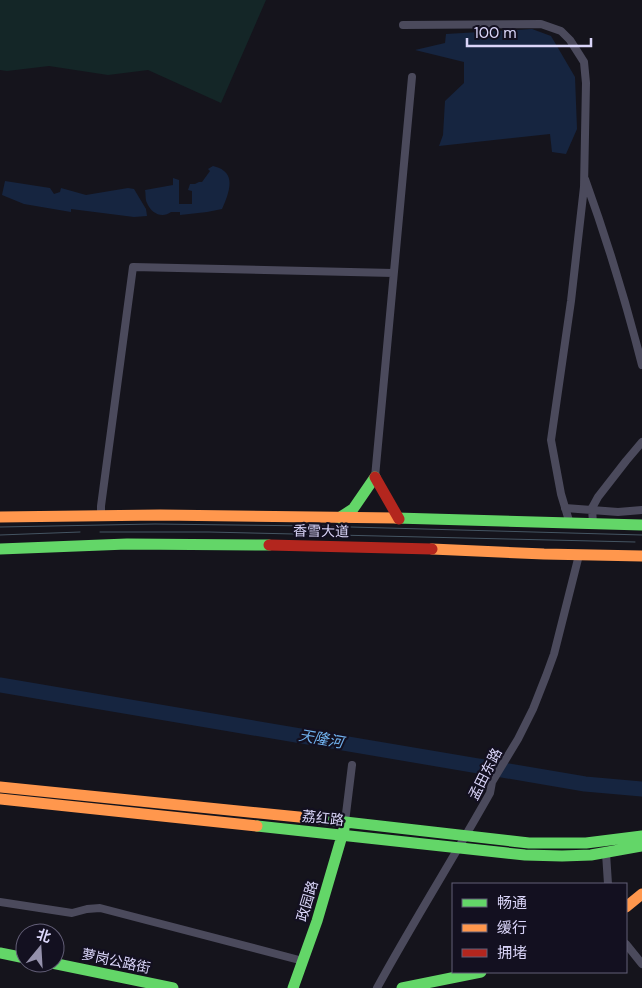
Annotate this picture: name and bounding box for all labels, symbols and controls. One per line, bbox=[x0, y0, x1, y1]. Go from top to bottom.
scale bar bbox=[467, 15, 591, 47]
text: 100 m bbox=[474, 23, 517, 43]
street label: 香雪大道 bbox=[293, 522, 349, 540]
water label: 天隆河 bbox=[297, 725, 348, 753]
street label: 孟田东路 bbox=[464, 745, 506, 803]
street label: 荔红路 bbox=[301, 807, 345, 829]
street label: 政园路 bbox=[292, 878, 322, 924]
legend bbox=[452, 883, 627, 973]
text: 畅通 bbox=[497, 893, 527, 913]
text: 缓行 bbox=[497, 918, 527, 938]
north arrow bbox=[15, 923, 65, 973]
text: 北 bbox=[35, 925, 53, 946]
text: 拥堵 bbox=[497, 943, 527, 963]
street label: 萝岗公路街 bbox=[80, 945, 152, 977]

